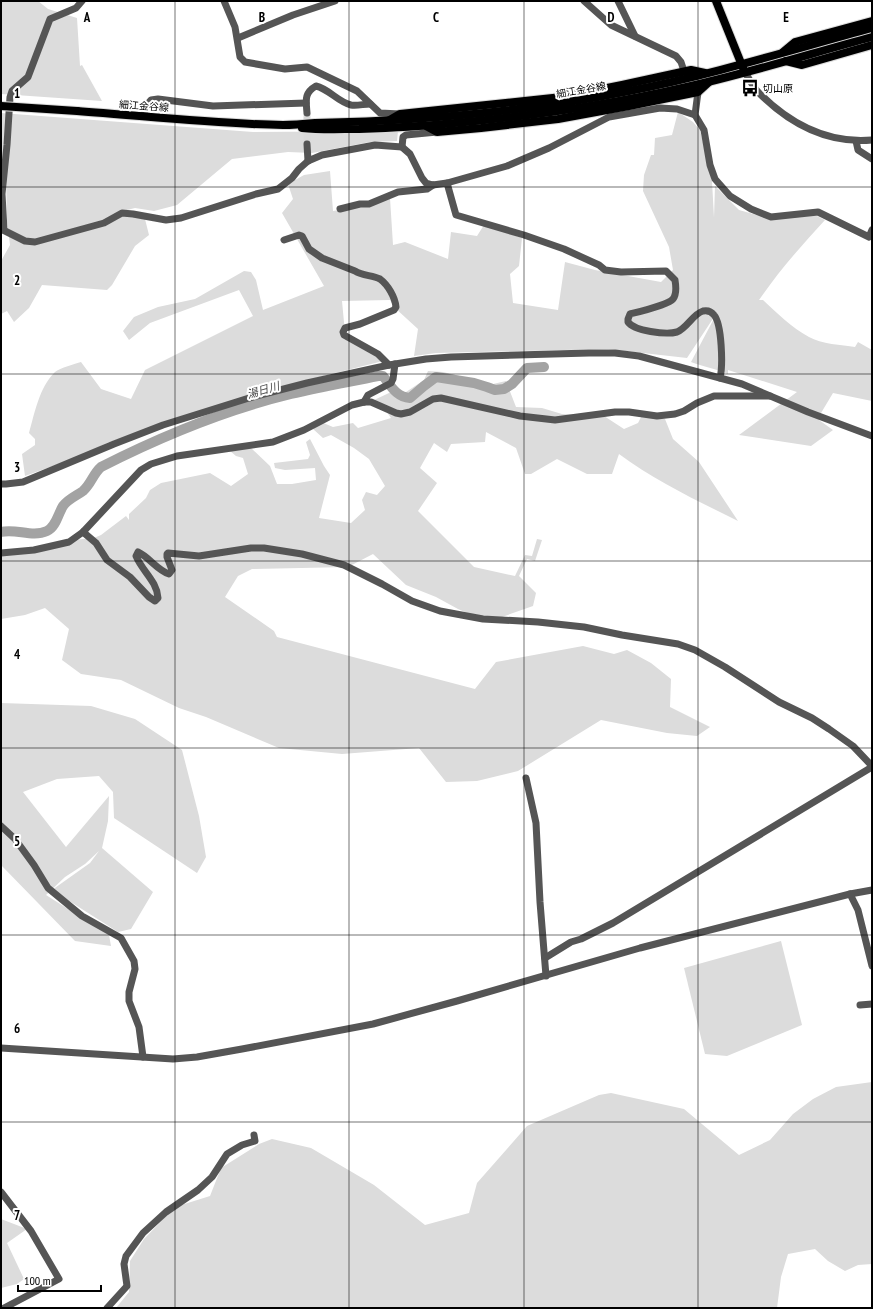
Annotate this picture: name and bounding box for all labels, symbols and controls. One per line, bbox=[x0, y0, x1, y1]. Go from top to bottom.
text: A bbox=[83, 9, 91, 26]
text: B bbox=[259, 9, 265, 26]
text: C bbox=[433, 9, 439, 26]
text: D bbox=[608, 9, 615, 26]
text: E bbox=[783, 9, 789, 26]
bus stop icon: 切山原 bbox=[740, 78, 760, 98]
street label: 細江金谷線 bbox=[555, 79, 607, 101]
place label: 切山原 bbox=[763, 82, 793, 95]
text: 1 bbox=[14, 85, 20, 102]
street label: 細江金谷線 bbox=[119, 98, 169, 114]
text: 2 bbox=[14, 272, 20, 289]
water label: 湯日川 bbox=[245, 378, 282, 401]
text: 3 bbox=[14, 459, 20, 476]
text: 4 bbox=[14, 646, 21, 663]
text: 5 bbox=[14, 833, 20, 850]
text: 6 bbox=[14, 1020, 20, 1037]
text: 7 bbox=[14, 1207, 20, 1224]
scale bar bbox=[18, 1267, 101, 1293]
text: 100 m bbox=[24, 1273, 51, 1288]

